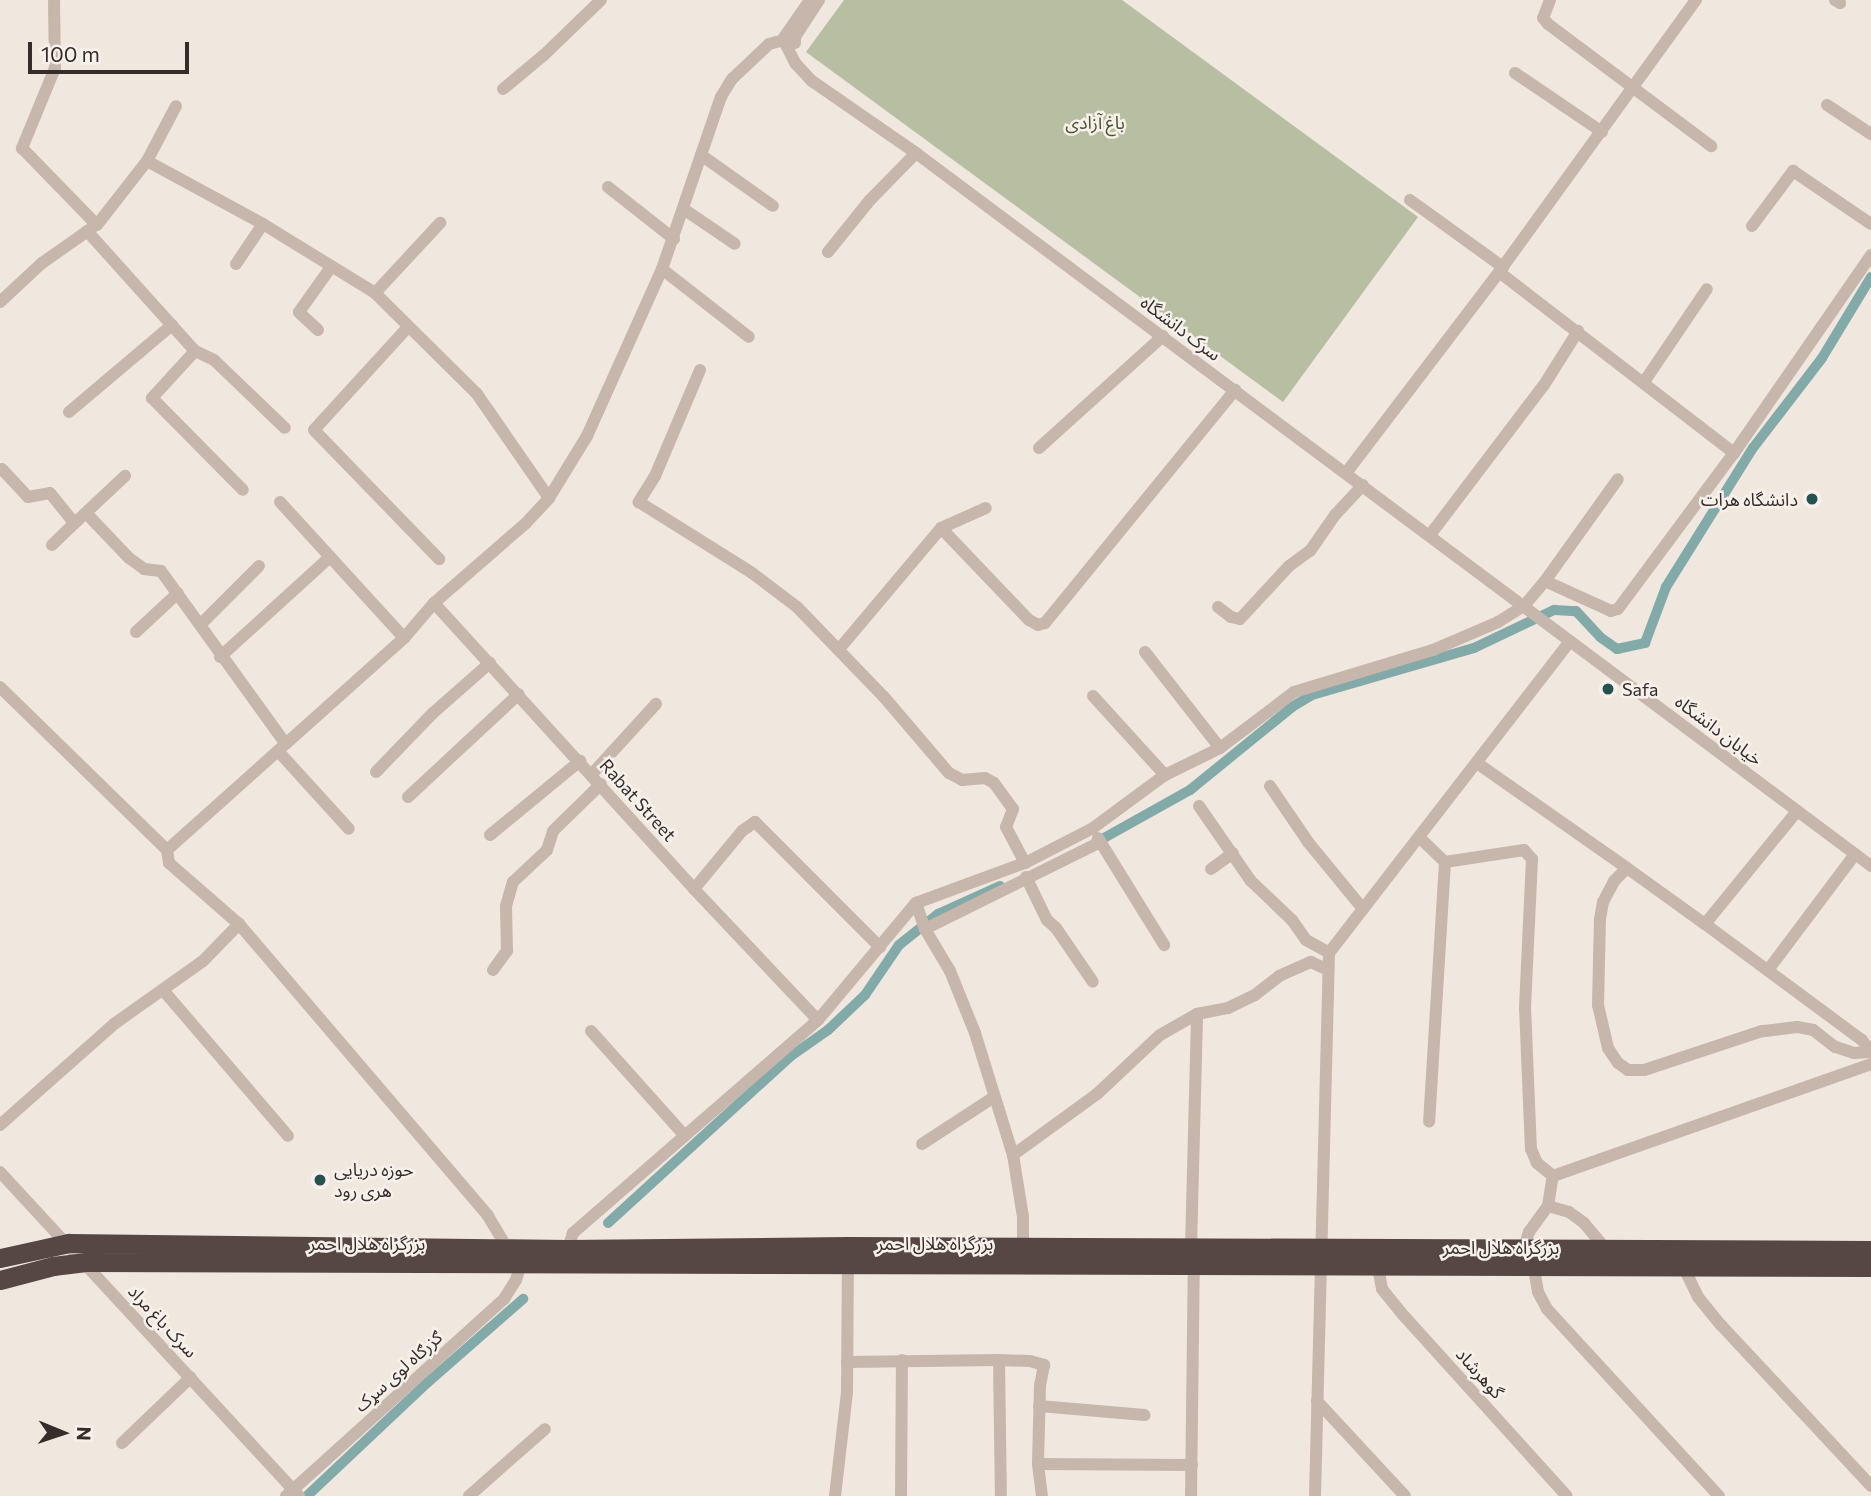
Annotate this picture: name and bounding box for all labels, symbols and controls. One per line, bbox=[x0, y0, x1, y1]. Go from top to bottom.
scale bar bbox=[32, 28, 192, 72]
text: 100 m bbox=[41, 41, 100, 66]
park label: باغ آزادی bbox=[1065, 111, 1125, 133]
street label: سرک دانشگاه bbox=[1137, 291, 1225, 365]
place label: دانشگاه هرات bbox=[1701, 488, 1798, 510]
marker: دانشگاه هرات bbox=[1804, 491, 1820, 507]
place label: Safa bbox=[1622, 678, 1658, 700]
marker: Safa bbox=[1600, 681, 1616, 697]
street label: خیابان دانشگاه bbox=[1671, 690, 1767, 770]
street label: Rabat Street bbox=[595, 754, 681, 846]
place label: حوزه دریایی هری رود bbox=[334, 1159, 414, 1202]
marker: حوزه دریایی هری رود bbox=[312, 1172, 328, 1188]
street label: بزرگراه هلال احمر bbox=[309, 1232, 425, 1254]
street label: بزرگراه هلال احمر bbox=[877, 1232, 993, 1254]
street label: بزرگراه هلال احمر bbox=[1443, 1236, 1559, 1258]
street label: سرک باغ مراد bbox=[124, 1280, 202, 1362]
street label: ګزرګاه لوی سړک bbox=[350, 1326, 446, 1416]
street label: گوهرشاد bbox=[1452, 1343, 1508, 1403]
north arrow bbox=[28, 1398, 98, 1468]
text: N bbox=[73, 1426, 96, 1441]

